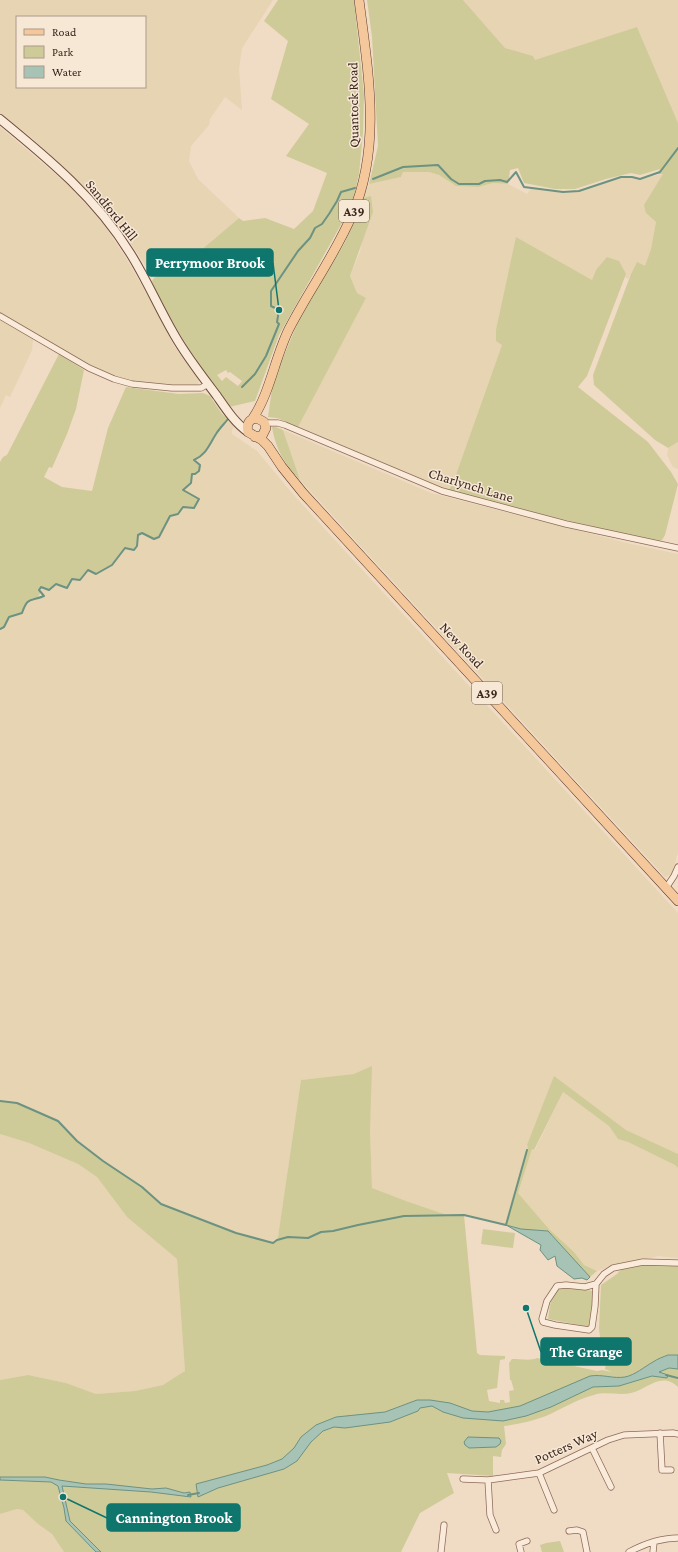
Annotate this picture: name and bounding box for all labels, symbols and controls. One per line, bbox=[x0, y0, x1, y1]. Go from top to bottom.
legend bbox=[16, 16, 146, 88]
text: Road bbox=[52, 25, 77, 39]
text: Park bbox=[52, 45, 74, 59]
street label: Quantock Road bbox=[344, 61, 362, 148]
text: Water bbox=[52, 65, 82, 79]
street label: Sandford Hill bbox=[83, 176, 142, 244]
road number: A39 bbox=[339, 200, 369, 222]
callout: Perrymoor Brook bbox=[147, 249, 273, 276]
text: Perrymoor Brook bbox=[155, 255, 266, 271]
street label: Charlynch Lane bbox=[427, 465, 515, 505]
street label: New Road bbox=[437, 619, 488, 672]
road number: A39 bbox=[472, 682, 502, 704]
callout: The Grange bbox=[541, 1338, 631, 1365]
text: The Grange bbox=[549, 1344, 623, 1360]
street label: Potters Way bbox=[532, 1425, 600, 1467]
callout: Cannington Brook bbox=[107, 1504, 240, 1531]
text: Cannington Brook bbox=[116, 1510, 233, 1526]

